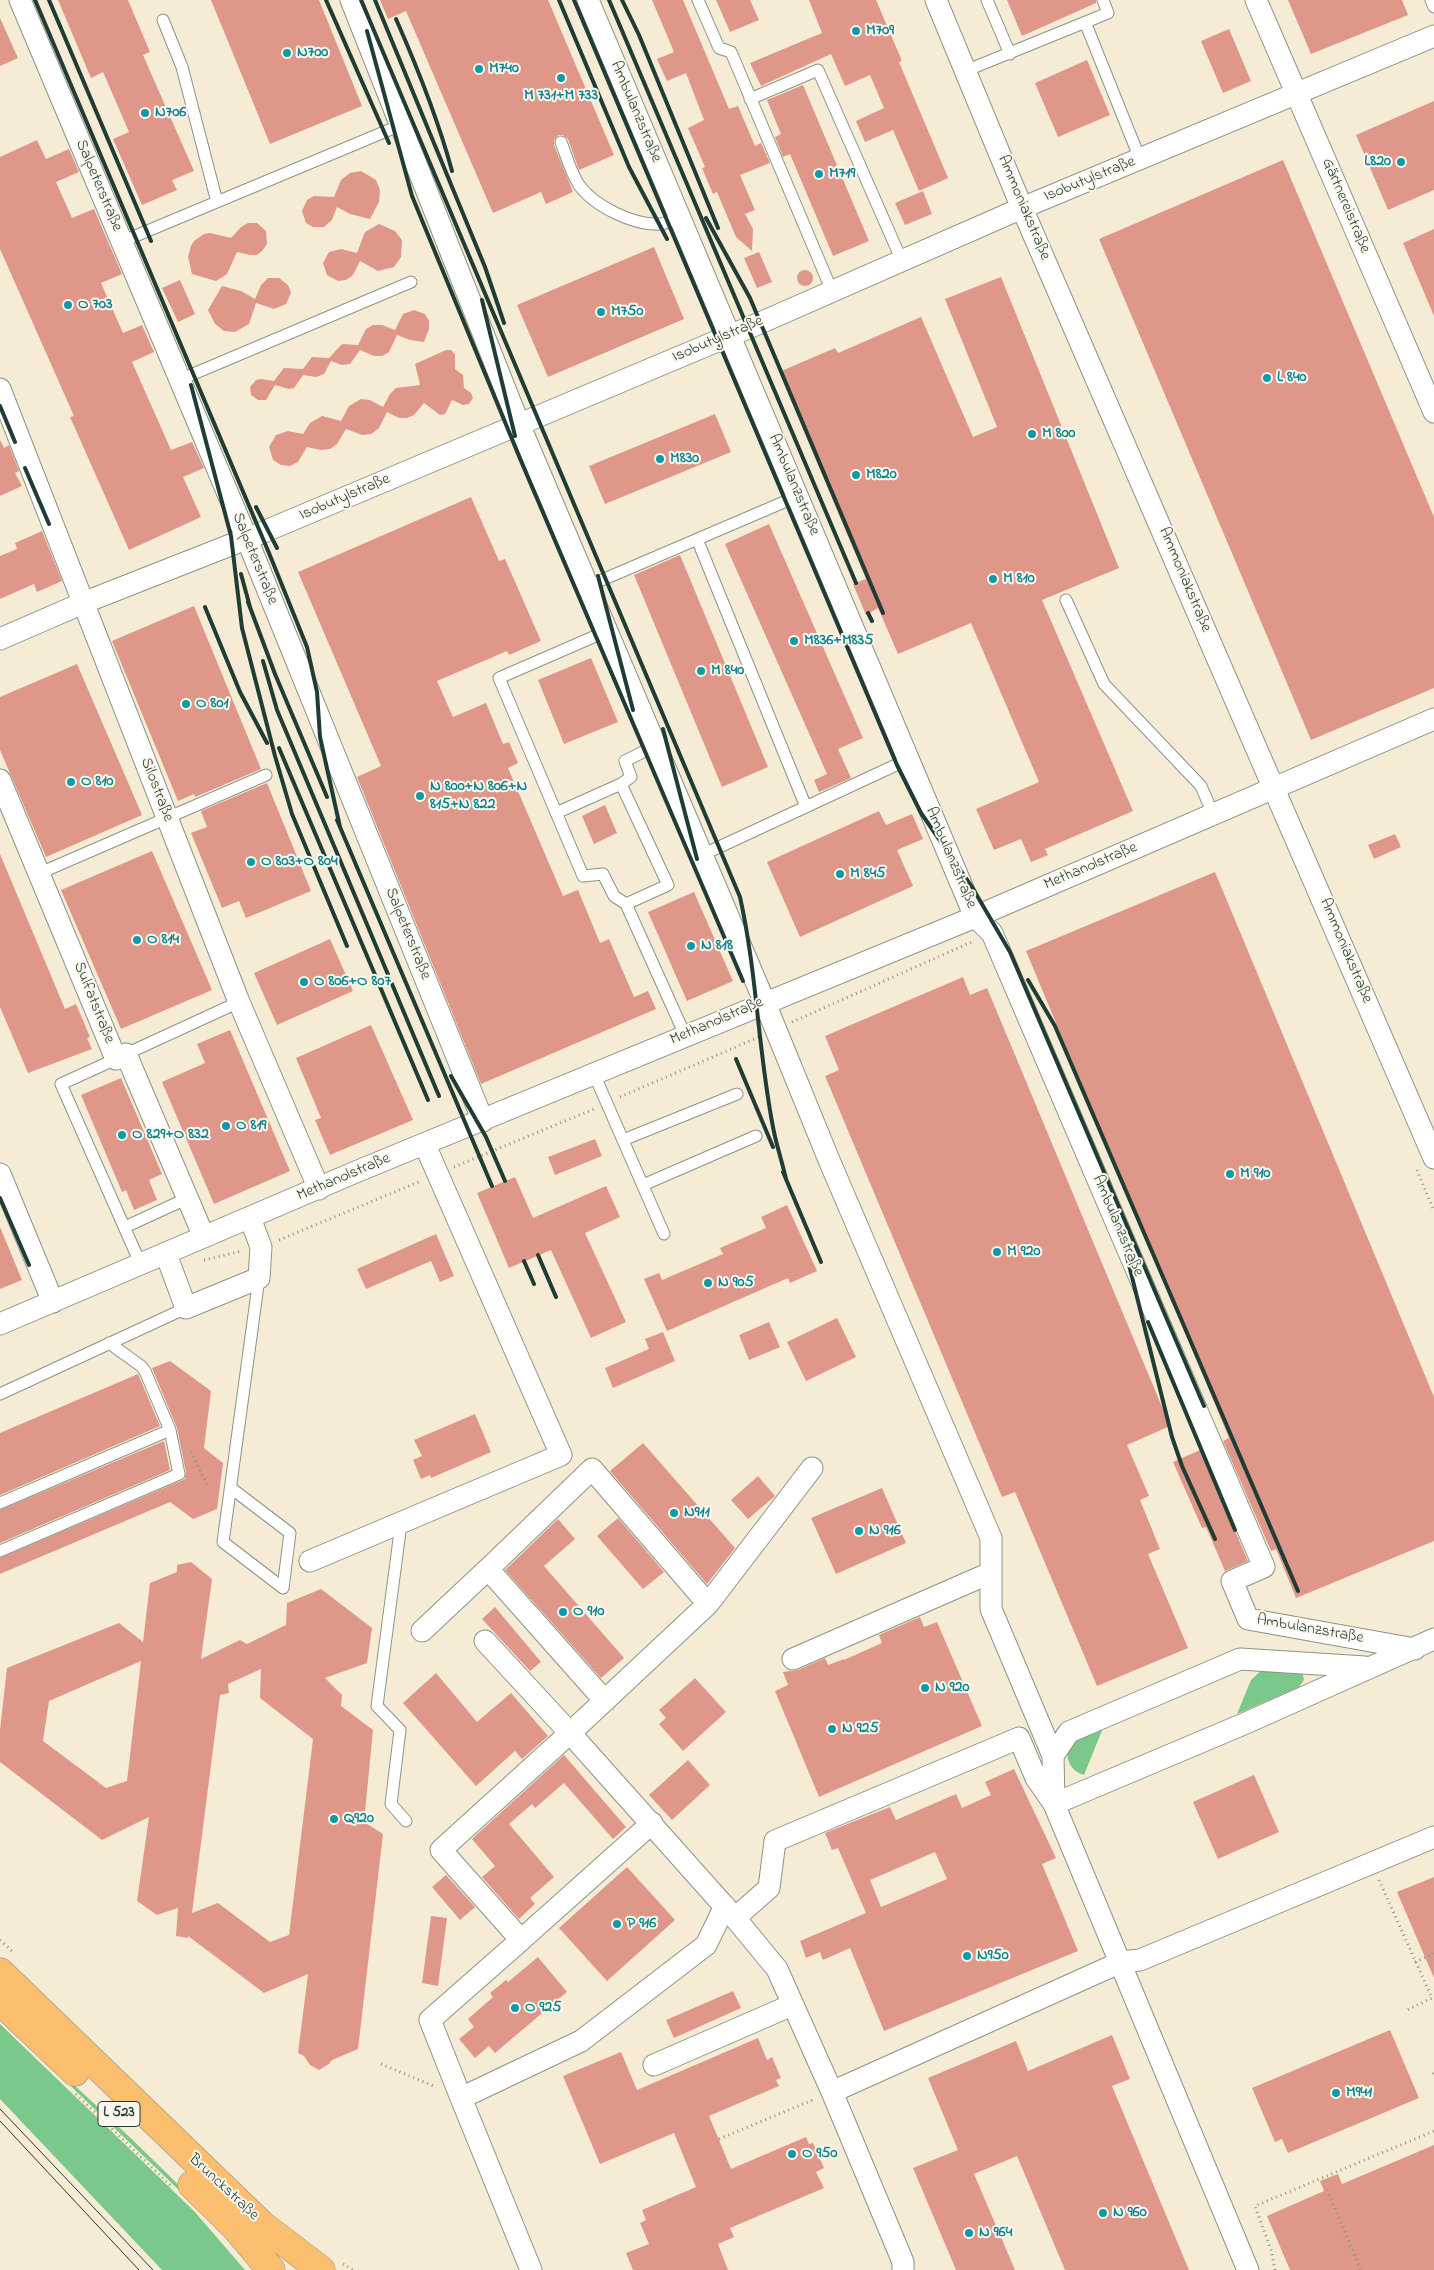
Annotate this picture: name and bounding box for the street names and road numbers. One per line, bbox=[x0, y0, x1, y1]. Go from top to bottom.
street label: Ambulanzstraße bbox=[605, 58, 665, 166]
street label: Salpeterstraße bbox=[70, 137, 126, 235]
street label: Ammoniakstraße bbox=[992, 153, 1054, 263]
street label: Isobutylstraße bbox=[1041, 153, 1139, 207]
street label: Gärtnereistraße bbox=[1316, 156, 1374, 256]
street label: Isobutylstraße bbox=[670, 312, 766, 368]
street label: Ambulanzstraße bbox=[763, 431, 823, 539]
street label: Isobutylstraße bbox=[297, 470, 393, 526]
street label: Salpeterstraße bbox=[227, 510, 281, 608]
street label: Ammoniakstraße bbox=[1153, 525, 1215, 635]
street label: Silostraße bbox=[135, 755, 177, 825]
street label: Ambulanzstraße bbox=[920, 804, 980, 912]
street label: Methanolstraße bbox=[1041, 839, 1141, 895]
street label: Salpeterstraße bbox=[380, 885, 434, 983]
street label: Ammoniakstraße bbox=[1314, 896, 1376, 1006]
street label: Sulfatstraße bbox=[68, 959, 118, 1047]
street label: Methanolstraße bbox=[667, 994, 767, 1050]
street label: Methanolstraße bbox=[294, 1150, 394, 1206]
street label: Ambulanzstraße bbox=[1087, 1172, 1147, 1280]
street label: Ambulanzstraße bbox=[1255, 1611, 1365, 1649]
road number: L 523 bbox=[98, 2102, 140, 2126]
street label: Brunckstraße bbox=[184, 2150, 262, 2226]

